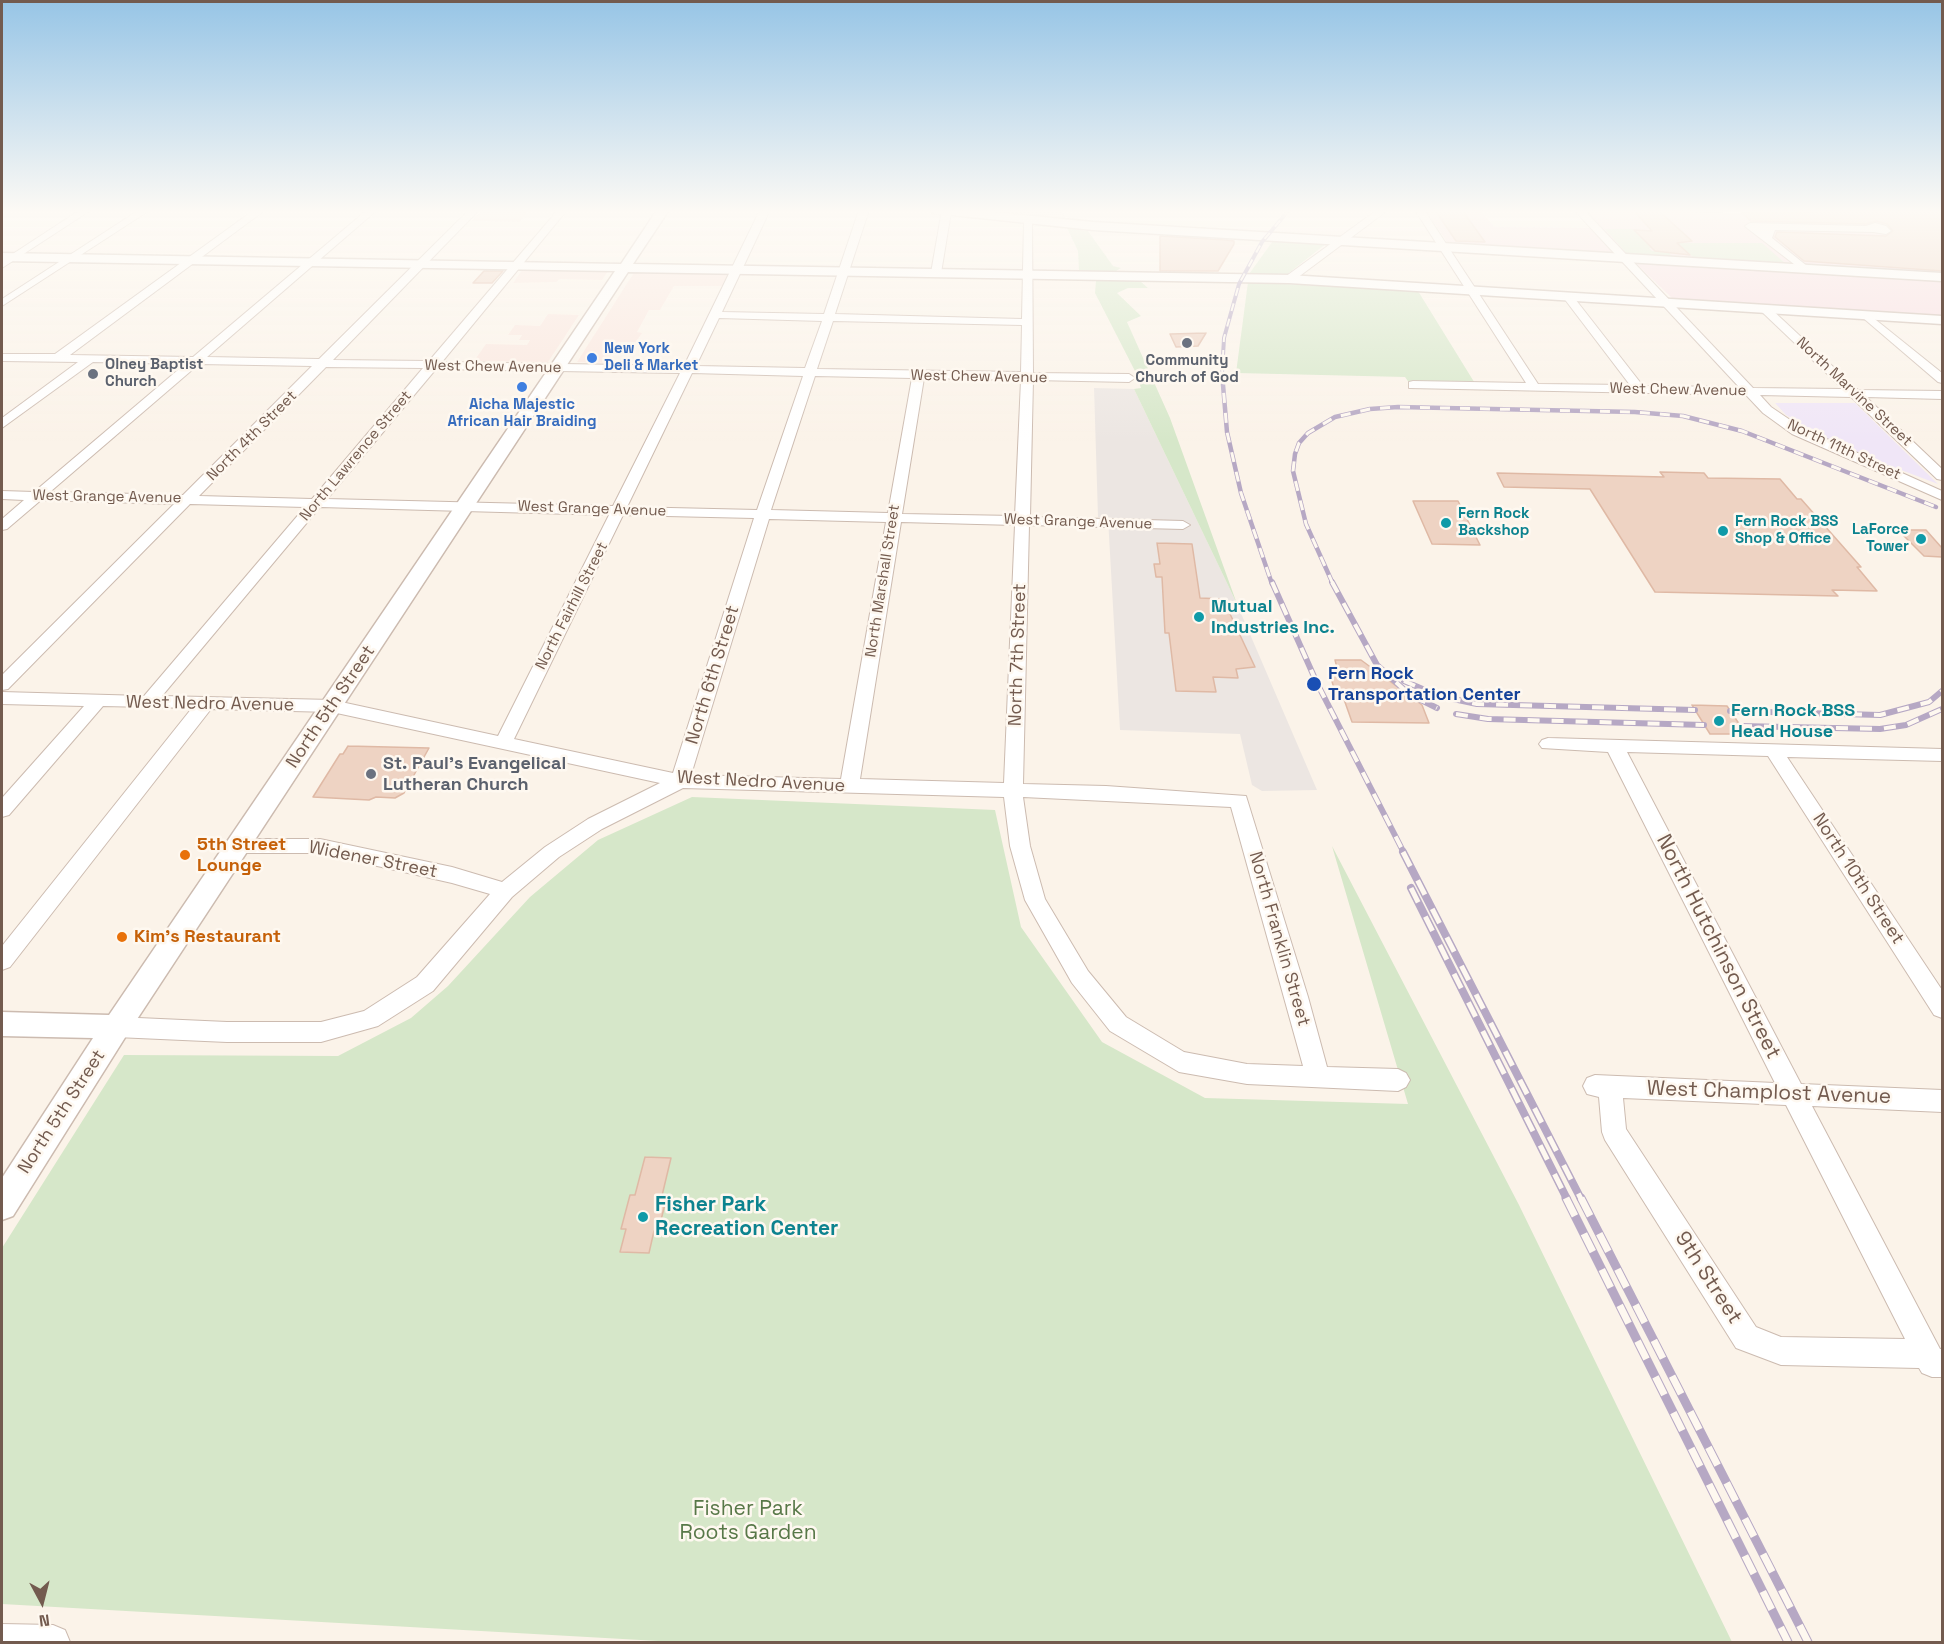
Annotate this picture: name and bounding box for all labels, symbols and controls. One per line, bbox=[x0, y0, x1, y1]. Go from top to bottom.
street label: North Marvine Street bbox=[1792, 334, 1916, 450]
marker: Community Church of God bbox=[1180, 336, 1194, 350]
place label: New York Deli & Market bbox=[604, 340, 698, 375]
marker: New York Deli & Market bbox=[585, 351, 599, 365]
place label: Community Church of God bbox=[1135, 352, 1239, 387]
place label: Olney Baptist Church bbox=[105, 356, 203, 391]
street label: West Chew Avenue bbox=[425, 357, 561, 377]
marker: Olney Baptist Church bbox=[86, 367, 100, 381]
street label: West Chew Avenue bbox=[911, 367, 1047, 387]
marker: Aicha Majestic African Hair Braiding bbox=[515, 380, 529, 394]
street label: West Chew Avenue bbox=[1610, 380, 1746, 400]
street label: North 4th Street bbox=[203, 387, 301, 485]
street label: North Lawrence Street bbox=[296, 387, 416, 525]
place label: Aicha Majestic African Hair Braiding bbox=[447, 396, 597, 431]
street label: North 11th Street bbox=[1784, 416, 1904, 484]
street label: West Grange Avenue bbox=[32, 487, 182, 507]
street label: West Grange Avenue bbox=[517, 497, 667, 521]
street label: North Marshall Street bbox=[862, 503, 904, 659]
place label: Fern Rock Backshop bbox=[1458, 505, 1530, 540]
street label: West Grange Avenue bbox=[1003, 510, 1153, 534]
place label: Fern Rock BSS Shop & Office bbox=[1735, 513, 1838, 548]
marker: Fern Rock Backshop bbox=[1439, 516, 1453, 530]
place label: LaForce Tower bbox=[1852, 521, 1909, 556]
marker: Fern Rock BSS Shop & Office bbox=[1716, 524, 1730, 538]
marker: LaForce Tower bbox=[1914, 532, 1928, 546]
street label: North Fairhill Street bbox=[532, 539, 612, 673]
street label: North 7th Street bbox=[1005, 583, 1031, 727]
place label: Mutual Industries Inc. bbox=[1211, 596, 1335, 638]
street label: North 6th Street bbox=[682, 603, 744, 747]
marker: Mutual Industries Inc. bbox=[1192, 610, 1206, 624]
street label: North 5th Street bbox=[282, 641, 380, 773]
place label: Fern Rock Transportation Center bbox=[1328, 663, 1521, 706]
marker: Fern Rock Transportation Center bbox=[1305, 675, 1323, 693]
street label: West Nedro Avenue bbox=[126, 692, 294, 716]
place label: Fern Rock BSS Head House bbox=[1731, 700, 1855, 742]
marker: Fern Rock BSS Head House bbox=[1712, 714, 1726, 728]
place label: St. Paul's Evangelical Lutheran Church bbox=[383, 753, 566, 795]
marker: St. Paul's Evangelical Lutheran Church bbox=[364, 767, 378, 781]
street label: West Nedro Avenue bbox=[676, 767, 846, 797]
street label: North 10th Street bbox=[1808, 809, 1908, 949]
street label: North Hutchinson Street bbox=[1650, 831, 1786, 1063]
place label: 5th Street Lounge bbox=[197, 834, 286, 876]
street label: Widener Street bbox=[307, 837, 439, 883]
marker: 5th Street Lounge bbox=[178, 848, 192, 862]
street label: North Franklin Street bbox=[1244, 849, 1314, 1029]
place label: Kim's Restaurant bbox=[134, 926, 281, 948]
marker: Kim's Restaurant bbox=[115, 930, 129, 944]
street label: North 5th Street bbox=[14, 1046, 110, 1178]
street label: West Champlost Avenue bbox=[1646, 1076, 1892, 1110]
place label: Fisher Park Recreation Center bbox=[655, 1192, 838, 1242]
marker: Fisher Park Recreation Center bbox=[636, 1210, 650, 1224]
street label: 9th Street bbox=[1669, 1227, 1747, 1329]
park label: Fisher Park Roots Garden bbox=[679, 1496, 817, 1546]
north arrow bbox=[12, 1572, 72, 1632]
text: N bbox=[38, 1609, 51, 1631]

